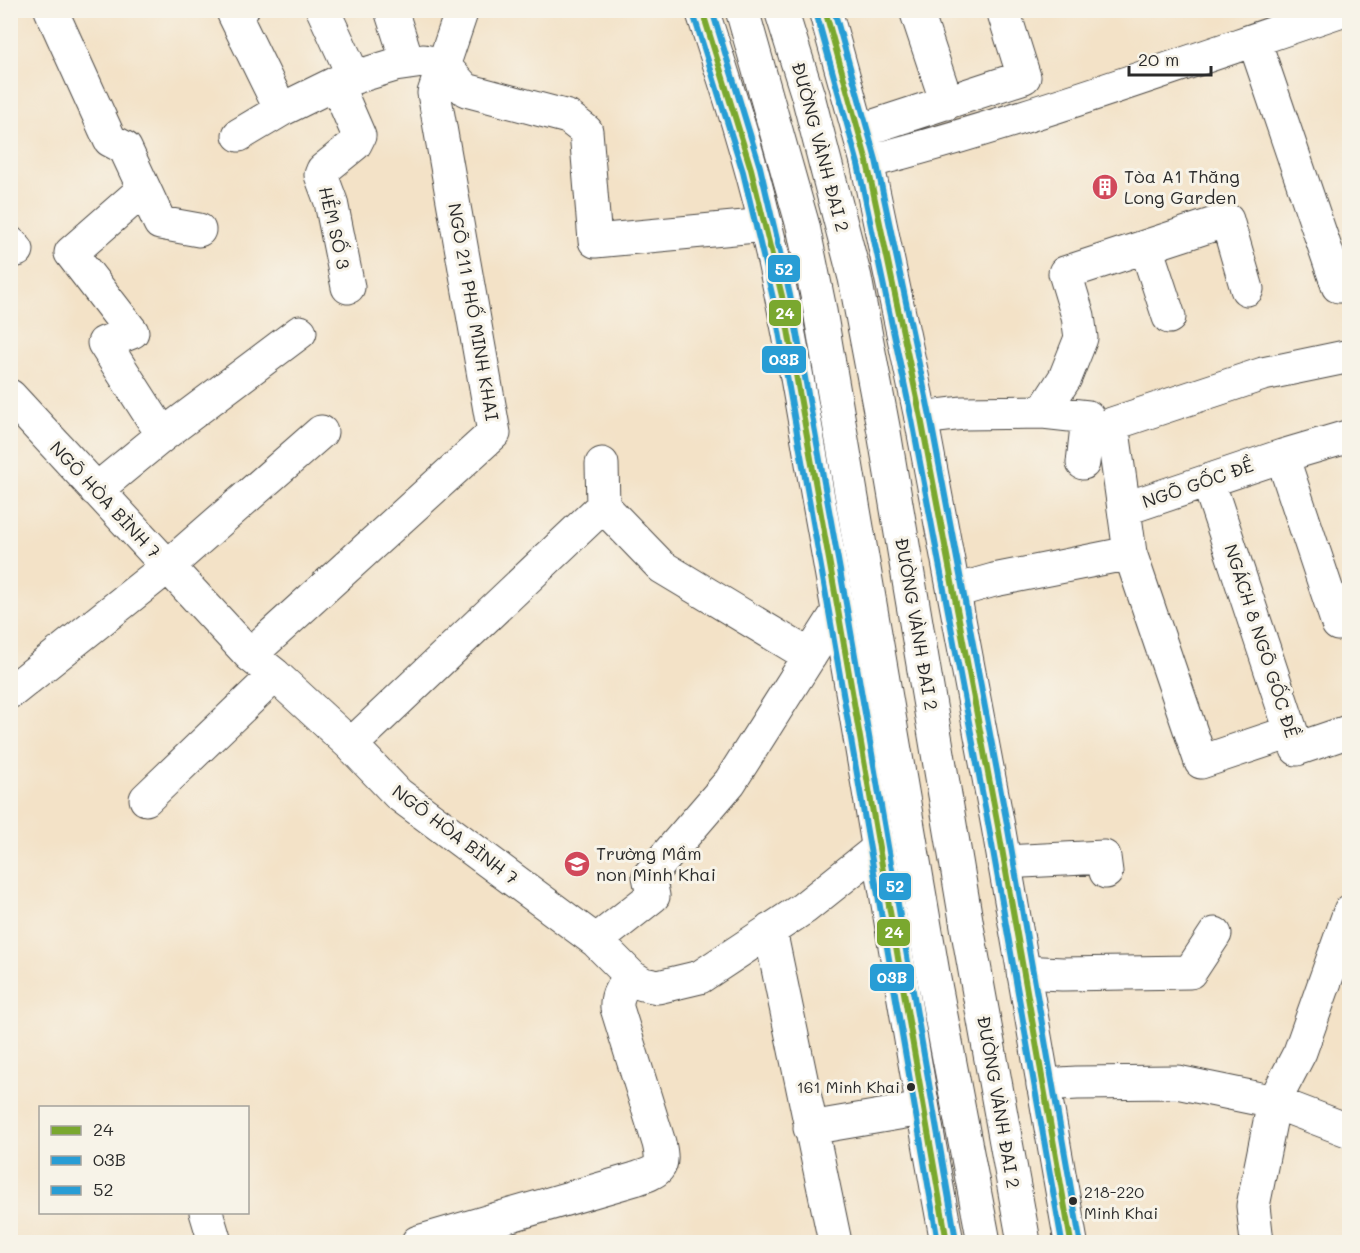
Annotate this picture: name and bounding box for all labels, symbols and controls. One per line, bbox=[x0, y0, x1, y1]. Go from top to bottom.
scale bar bbox=[1129, 39, 1212, 77]
text: 20 m bbox=[1138, 47, 1179, 71]
street label: ĐƯỜNG VÀNH ĐAI 2 bbox=[787, 59, 855, 234]
place label: Tòa A1 Thăng Long Garden bbox=[1124, 164, 1240, 209]
building icon: Tòa A1 Thăng Long Garden bbox=[1090, 172, 1120, 202]
street label: HẺM SỐ 3 bbox=[314, 184, 356, 271]
street label: NGÕ 211 PHỐ MINH KHAI bbox=[443, 201, 505, 423]
line badge: 52 bbox=[767, 254, 801, 283]
text: 52 bbox=[775, 258, 793, 279]
line badge: 24 bbox=[768, 299, 802, 327]
text: 24 bbox=[775, 302, 795, 323]
line badge: 03B bbox=[761, 345, 807, 374]
text: 03B bbox=[769, 348, 799, 369]
street label: NGÕ HÒA BÌNH 7 bbox=[45, 436, 166, 563]
street label: NGÕ GỐC ĐỀ bbox=[1139, 453, 1256, 513]
street label: ĐƯỜNG VÀNH ĐAI 2 bbox=[890, 536, 944, 712]
street label: NGÁCH 8 NGÕ GỐC ĐỀ bbox=[1219, 541, 1305, 741]
street label: NGÕ HÒA BÌNH 7 bbox=[388, 779, 524, 890]
place label: Trường Mầm non Minh Khai bbox=[596, 841, 716, 886]
school or university icon: Trường Mầm non Minh Khai bbox=[562, 849, 592, 879]
line badge: 52 bbox=[878, 872, 912, 901]
text: 52 bbox=[886, 875, 904, 896]
line badge: 24 bbox=[876, 918, 911, 947]
text: 24 bbox=[884, 921, 904, 942]
line badge: 03B bbox=[869, 963, 915, 992]
text: 03B bbox=[877, 966, 907, 987]
street label: ĐƯỜNG VÀNH ĐAI 2 bbox=[972, 1014, 1026, 1190]
place label: 161 Minh Khai bbox=[797, 1076, 900, 1097]
marker: 161 Minh Khai bbox=[905, 1081, 917, 1093]
legend bbox=[39, 1106, 249, 1214]
text: 24 bbox=[93, 1117, 114, 1141]
text: 03B bbox=[93, 1147, 126, 1171]
text: 52 bbox=[93, 1177, 114, 1201]
place label: 218-220 Minh Khai bbox=[1084, 1181, 1158, 1223]
marker: 218-220 Minh Khai bbox=[1067, 1195, 1079, 1207]

